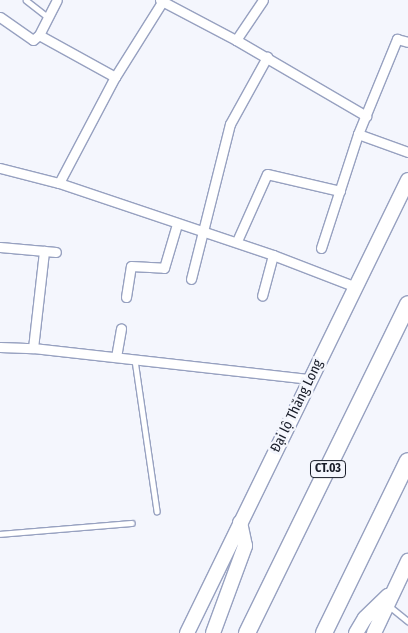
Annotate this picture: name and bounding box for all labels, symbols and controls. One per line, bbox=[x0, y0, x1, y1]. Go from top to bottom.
street label: Đại lộ Thăng Long bbox=[267, 357, 327, 455]
road number: CT.03 bbox=[309, 459, 347, 478]

